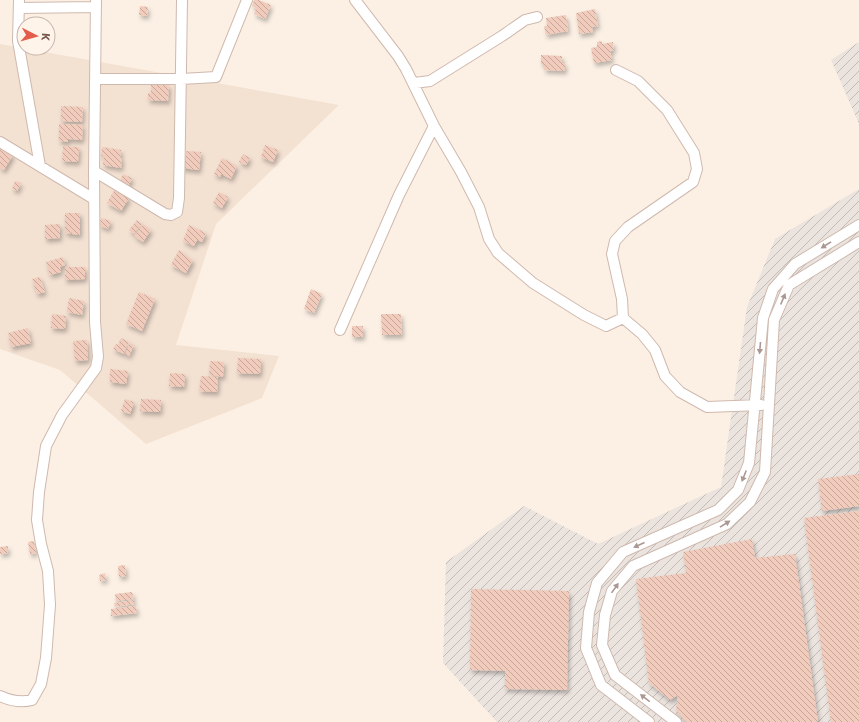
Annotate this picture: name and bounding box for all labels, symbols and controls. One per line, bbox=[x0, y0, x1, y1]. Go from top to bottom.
north arrow bbox=[16, 16, 56, 56]
text: K bbox=[40, 33, 53, 42]
one-way arrow bbox=[821, 241, 831, 249]
one-way arrow bbox=[781, 292, 787, 304]
one-way arrow bbox=[756, 342, 763, 354]
one-way arrow bbox=[741, 471, 747, 482]
one-way arrow bbox=[719, 520, 731, 527]
one-way arrow bbox=[633, 542, 645, 548]
one-way arrow bbox=[611, 583, 619, 593]
one-way arrow bbox=[640, 694, 650, 702]

